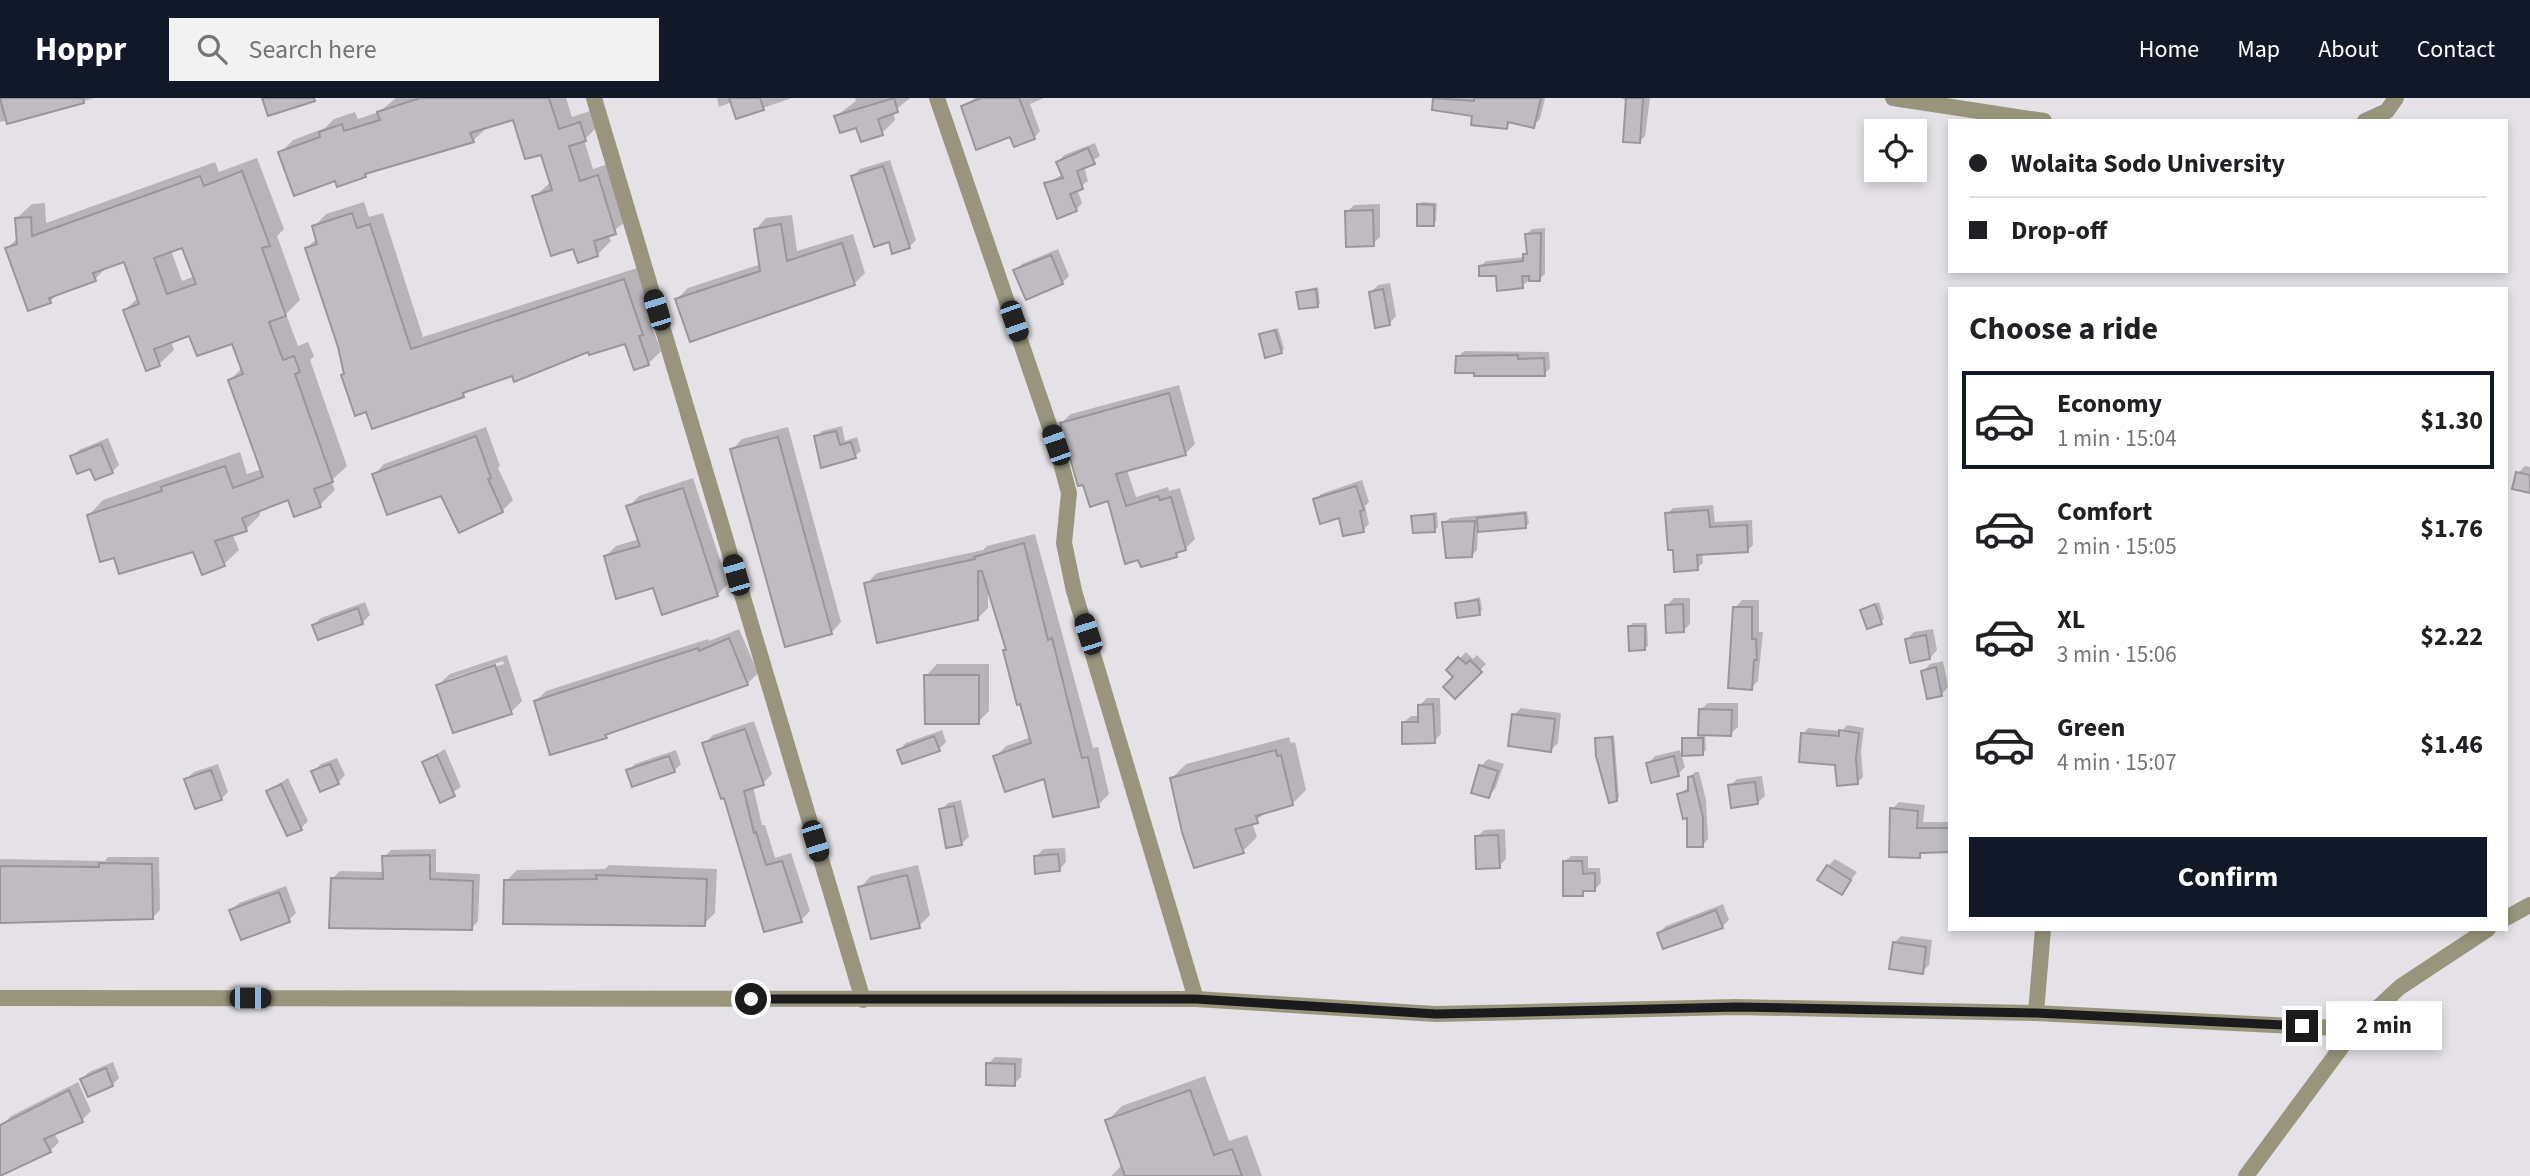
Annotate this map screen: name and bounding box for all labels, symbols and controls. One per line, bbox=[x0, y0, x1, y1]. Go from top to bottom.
search box bbox=[169, 18, 659, 81]
text: Hoppr bbox=[35, 26, 127, 73]
icon: search bbox=[193, 30, 231, 68]
text: Search here bbox=[249, 31, 377, 68]
text: Home bbox=[2139, 32, 2199, 67]
text: Map bbox=[2237, 32, 2280, 67]
text: About bbox=[2318, 32, 2379, 67]
text: Contact bbox=[2417, 32, 2495, 67]
map controls bbox=[1864, 119, 1927, 182]
button: locate bbox=[1864, 119, 1927, 182]
text: Wolaita Sodo University bbox=[2011, 145, 2285, 182]
text: Drop-off bbox=[2011, 212, 2107, 249]
car bbox=[641, 287, 674, 333]
car bbox=[998, 298, 1031, 344]
text: Choose a ride bbox=[1969, 306, 2158, 352]
text: Economy bbox=[2057, 385, 2162, 422]
icon: car bbox=[1973, 389, 2036, 452]
text: $1.30 bbox=[2420, 402, 2483, 439]
car bbox=[1040, 422, 1073, 468]
text: 1 min · 15:04 bbox=[2057, 422, 2177, 455]
text: Comfort bbox=[2057, 493, 2152, 530]
icon: car bbox=[1973, 497, 2036, 560]
text: $1.76 bbox=[2420, 510, 2483, 547]
text: 2 min · 15:05 bbox=[2057, 530, 2177, 563]
car bbox=[721, 552, 752, 598]
text: XL bbox=[2057, 601, 2085, 638]
icon: car bbox=[1973, 605, 2036, 668]
car bbox=[1072, 611, 1105, 657]
text: $2.22 bbox=[2420, 618, 2483, 655]
text: 3 min · 15:06 bbox=[2057, 638, 2177, 671]
text: Green bbox=[2057, 709, 2125, 746]
icon: car bbox=[1973, 713, 2036, 776]
text: $1.46 bbox=[2420, 726, 2483, 763]
text: 4 min · 15:07 bbox=[2057, 746, 2177, 779]
car bbox=[799, 818, 832, 864]
button: Confirm bbox=[1969, 837, 2487, 917]
route start bbox=[735, 983, 767, 1015]
car bbox=[230, 988, 272, 1009]
callout: 2 min bbox=[2326, 1002, 2442, 1051]
text: 2 min bbox=[2356, 1009, 2412, 1042]
route end bbox=[2286, 1010, 2318, 1042]

